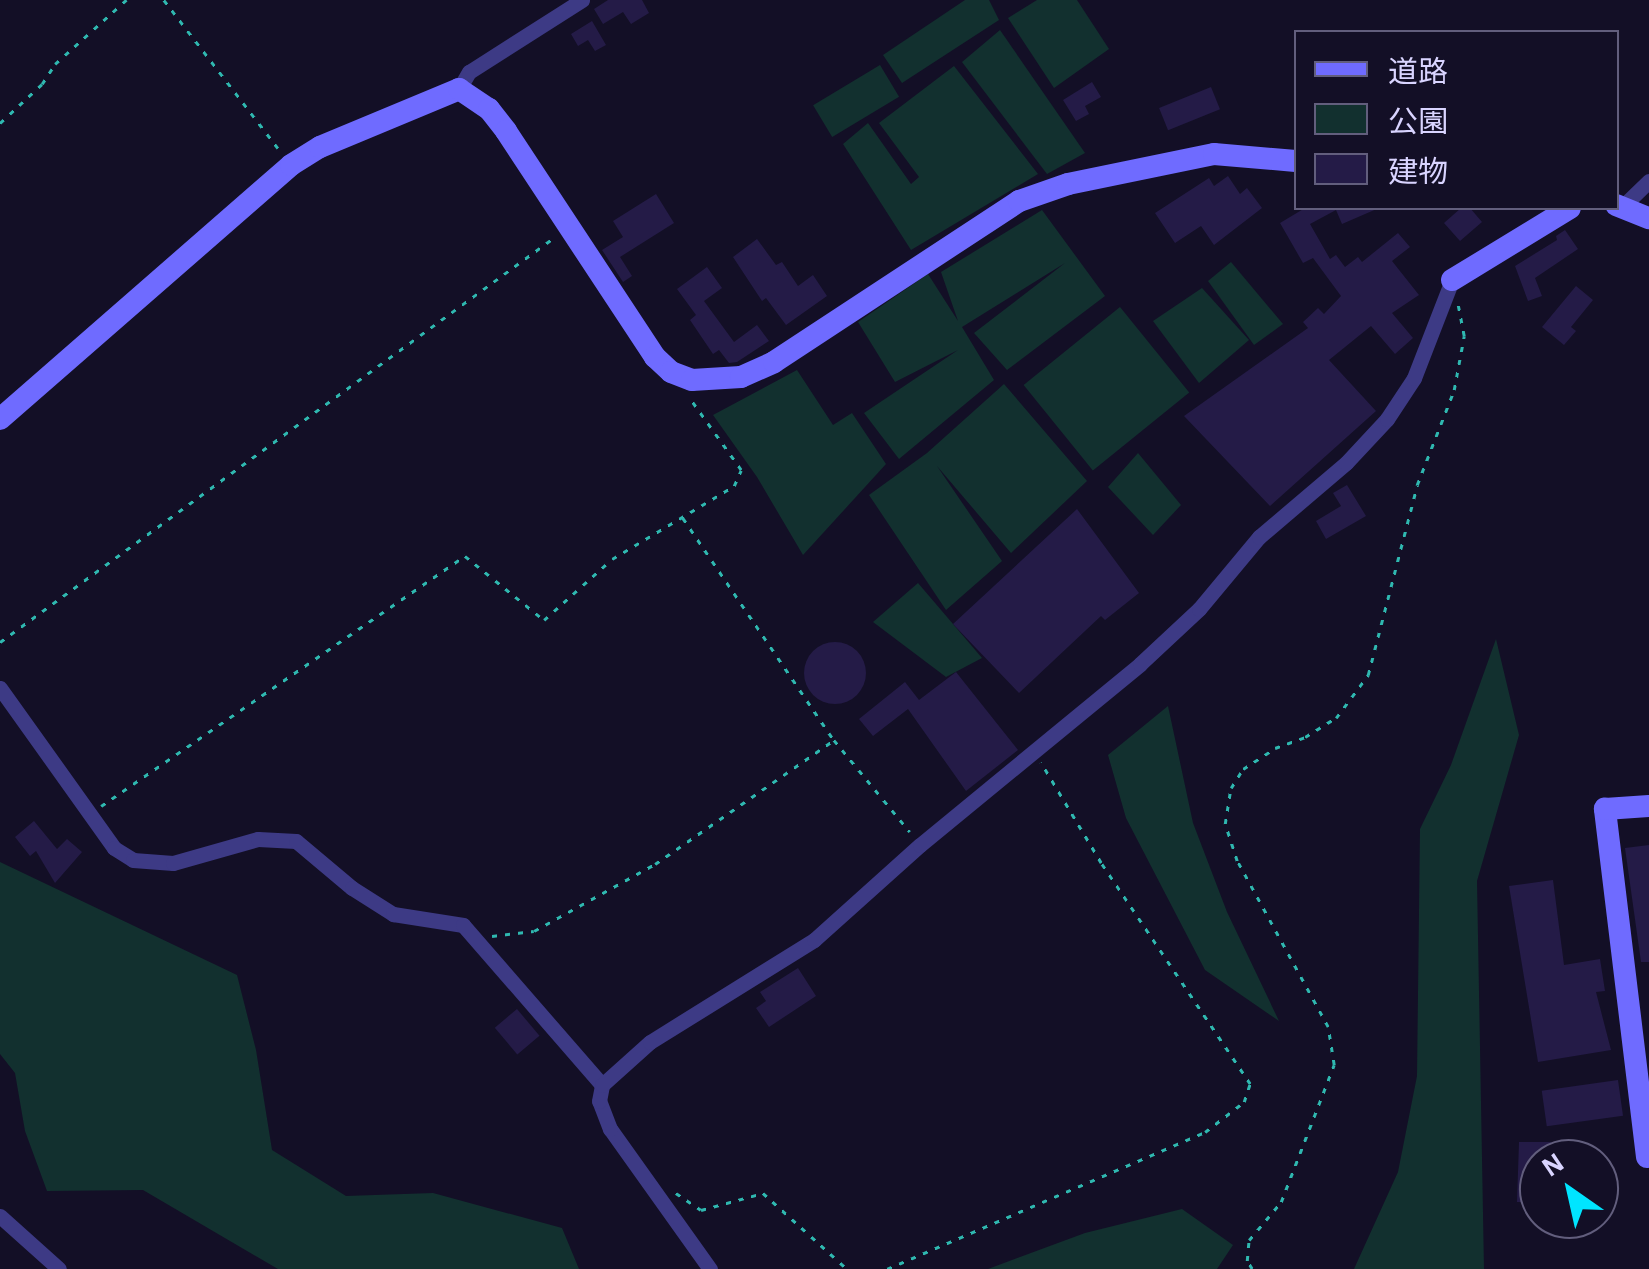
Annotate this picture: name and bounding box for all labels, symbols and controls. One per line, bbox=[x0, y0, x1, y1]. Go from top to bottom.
legend bbox=[1294, 30, 1619, 210]
text: 道路 bbox=[1388, 58, 1448, 88]
text: 公園 bbox=[1388, 108, 1448, 138]
text: 建物 bbox=[1388, 158, 1448, 188]
north arrow bbox=[1519, 1139, 1619, 1239]
text: N bbox=[1537, 1149, 1569, 1183]

